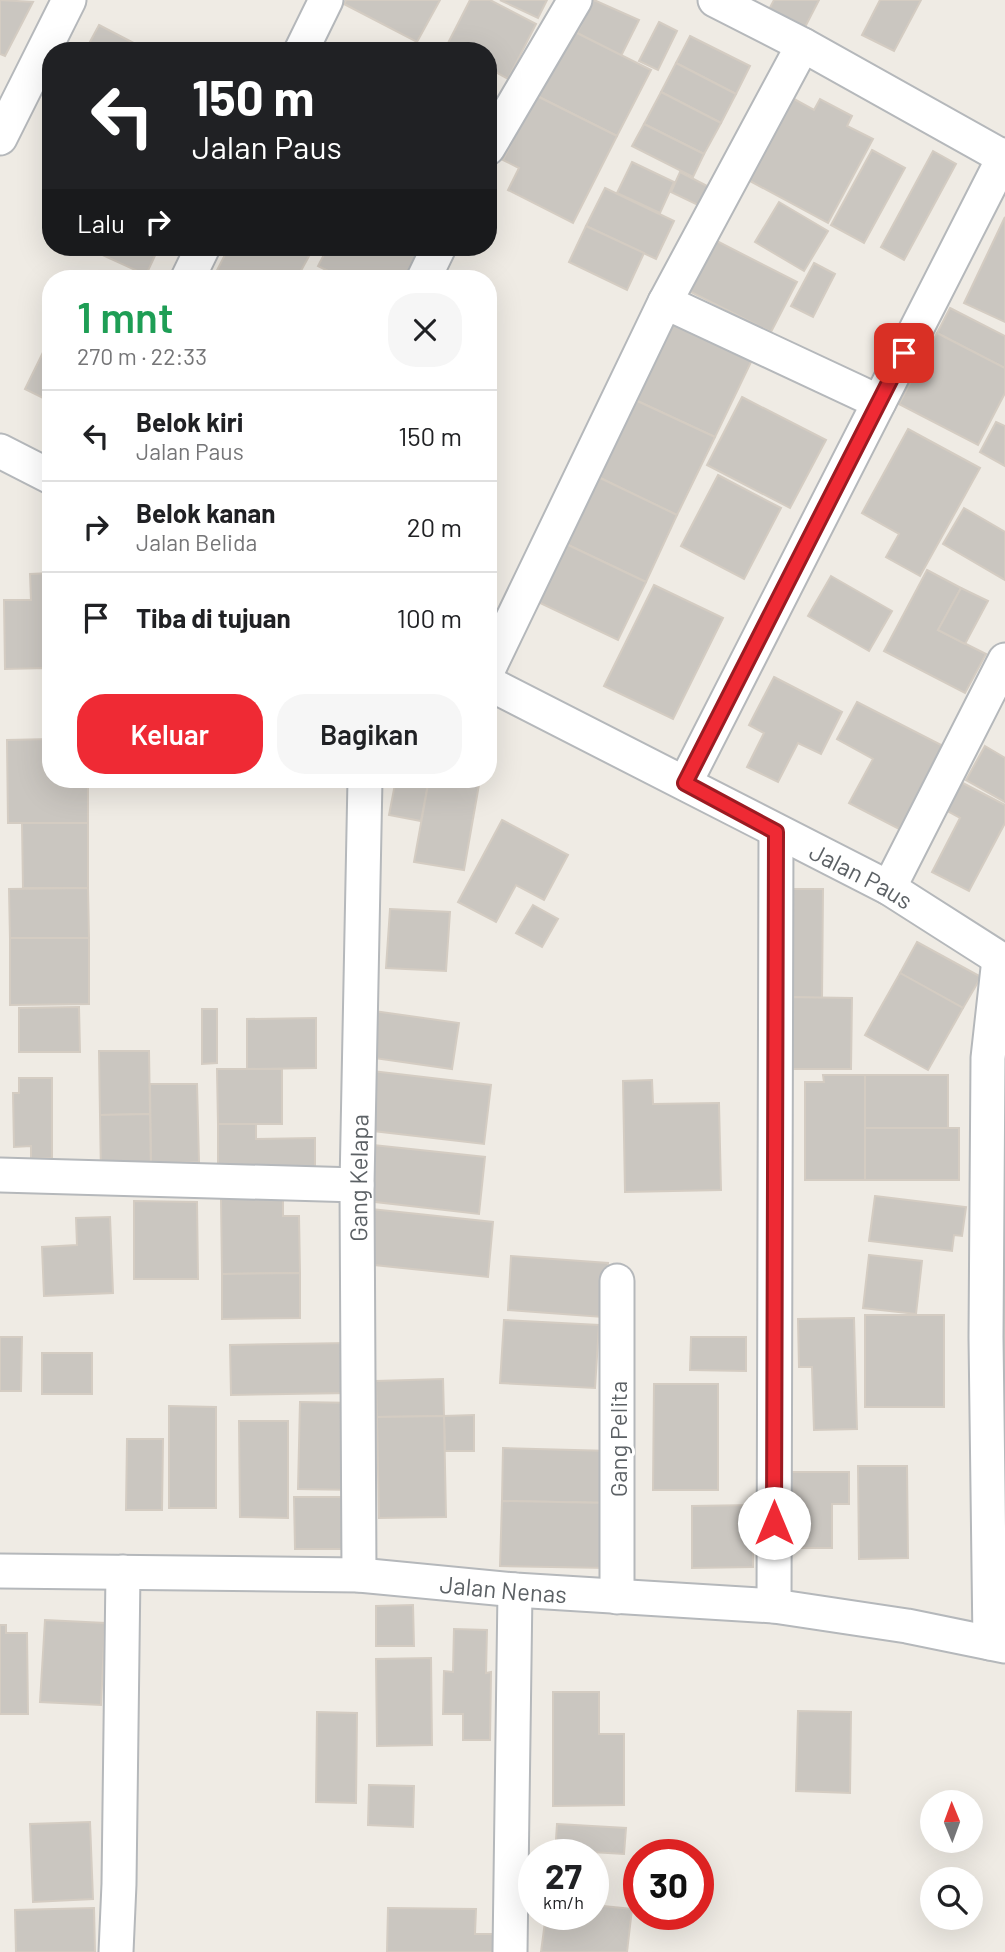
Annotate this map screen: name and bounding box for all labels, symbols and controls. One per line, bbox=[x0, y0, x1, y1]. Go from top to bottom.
text: 150 m bbox=[192, 67, 314, 126]
icon: left bbox=[77, 70, 168, 161]
text: Jalan Paus bbox=[192, 127, 342, 165]
icon: right bbox=[139, 203, 177, 241]
text: Lalu bbox=[77, 207, 125, 238]
text: 1 mnt bbox=[77, 291, 174, 341]
button: close bbox=[388, 293, 462, 367]
pin bbox=[874, 323, 934, 383]
icon: arrive bbox=[885, 334, 923, 372]
text: 270 m · 22:33 bbox=[77, 342, 207, 370]
text: Belok kiri bbox=[136, 406, 243, 437]
icon: left bbox=[77, 417, 115, 455]
text: 150 m bbox=[398, 420, 462, 451]
text: Jalan Paus bbox=[136, 437, 244, 465]
text: Belok kanan bbox=[136, 497, 275, 528]
icon: right bbox=[77, 508, 115, 546]
text: 20 m bbox=[407, 511, 462, 542]
text: Jalan Belida bbox=[136, 528, 257, 556]
icon: arrive bbox=[77, 599, 115, 637]
text: Tiba di tujuan bbox=[136, 602, 291, 633]
text: 100 m bbox=[397, 602, 462, 633]
button: Keluar bbox=[77, 694, 263, 774]
button: Bagikan bbox=[277, 694, 462, 774]
street label: Jalan Paus bbox=[805, 836, 919, 914]
street label: Gang Kelapa bbox=[342, 1114, 373, 1242]
street label: Gang Pelita bbox=[603, 1381, 632, 1497]
position arrow bbox=[737, 1486, 811, 1560]
street label: Jalan Nenas bbox=[438, 1568, 568, 1608]
north arrow bbox=[920, 1790, 984, 1853]
map controls bbox=[920, 1790, 983, 1930]
speed limit sign: 30 bbox=[623, 1839, 714, 1930]
text: 27 bbox=[545, 1854, 582, 1896]
button: search bbox=[920, 1867, 983, 1930]
text: km/h bbox=[543, 1891, 584, 1913]

